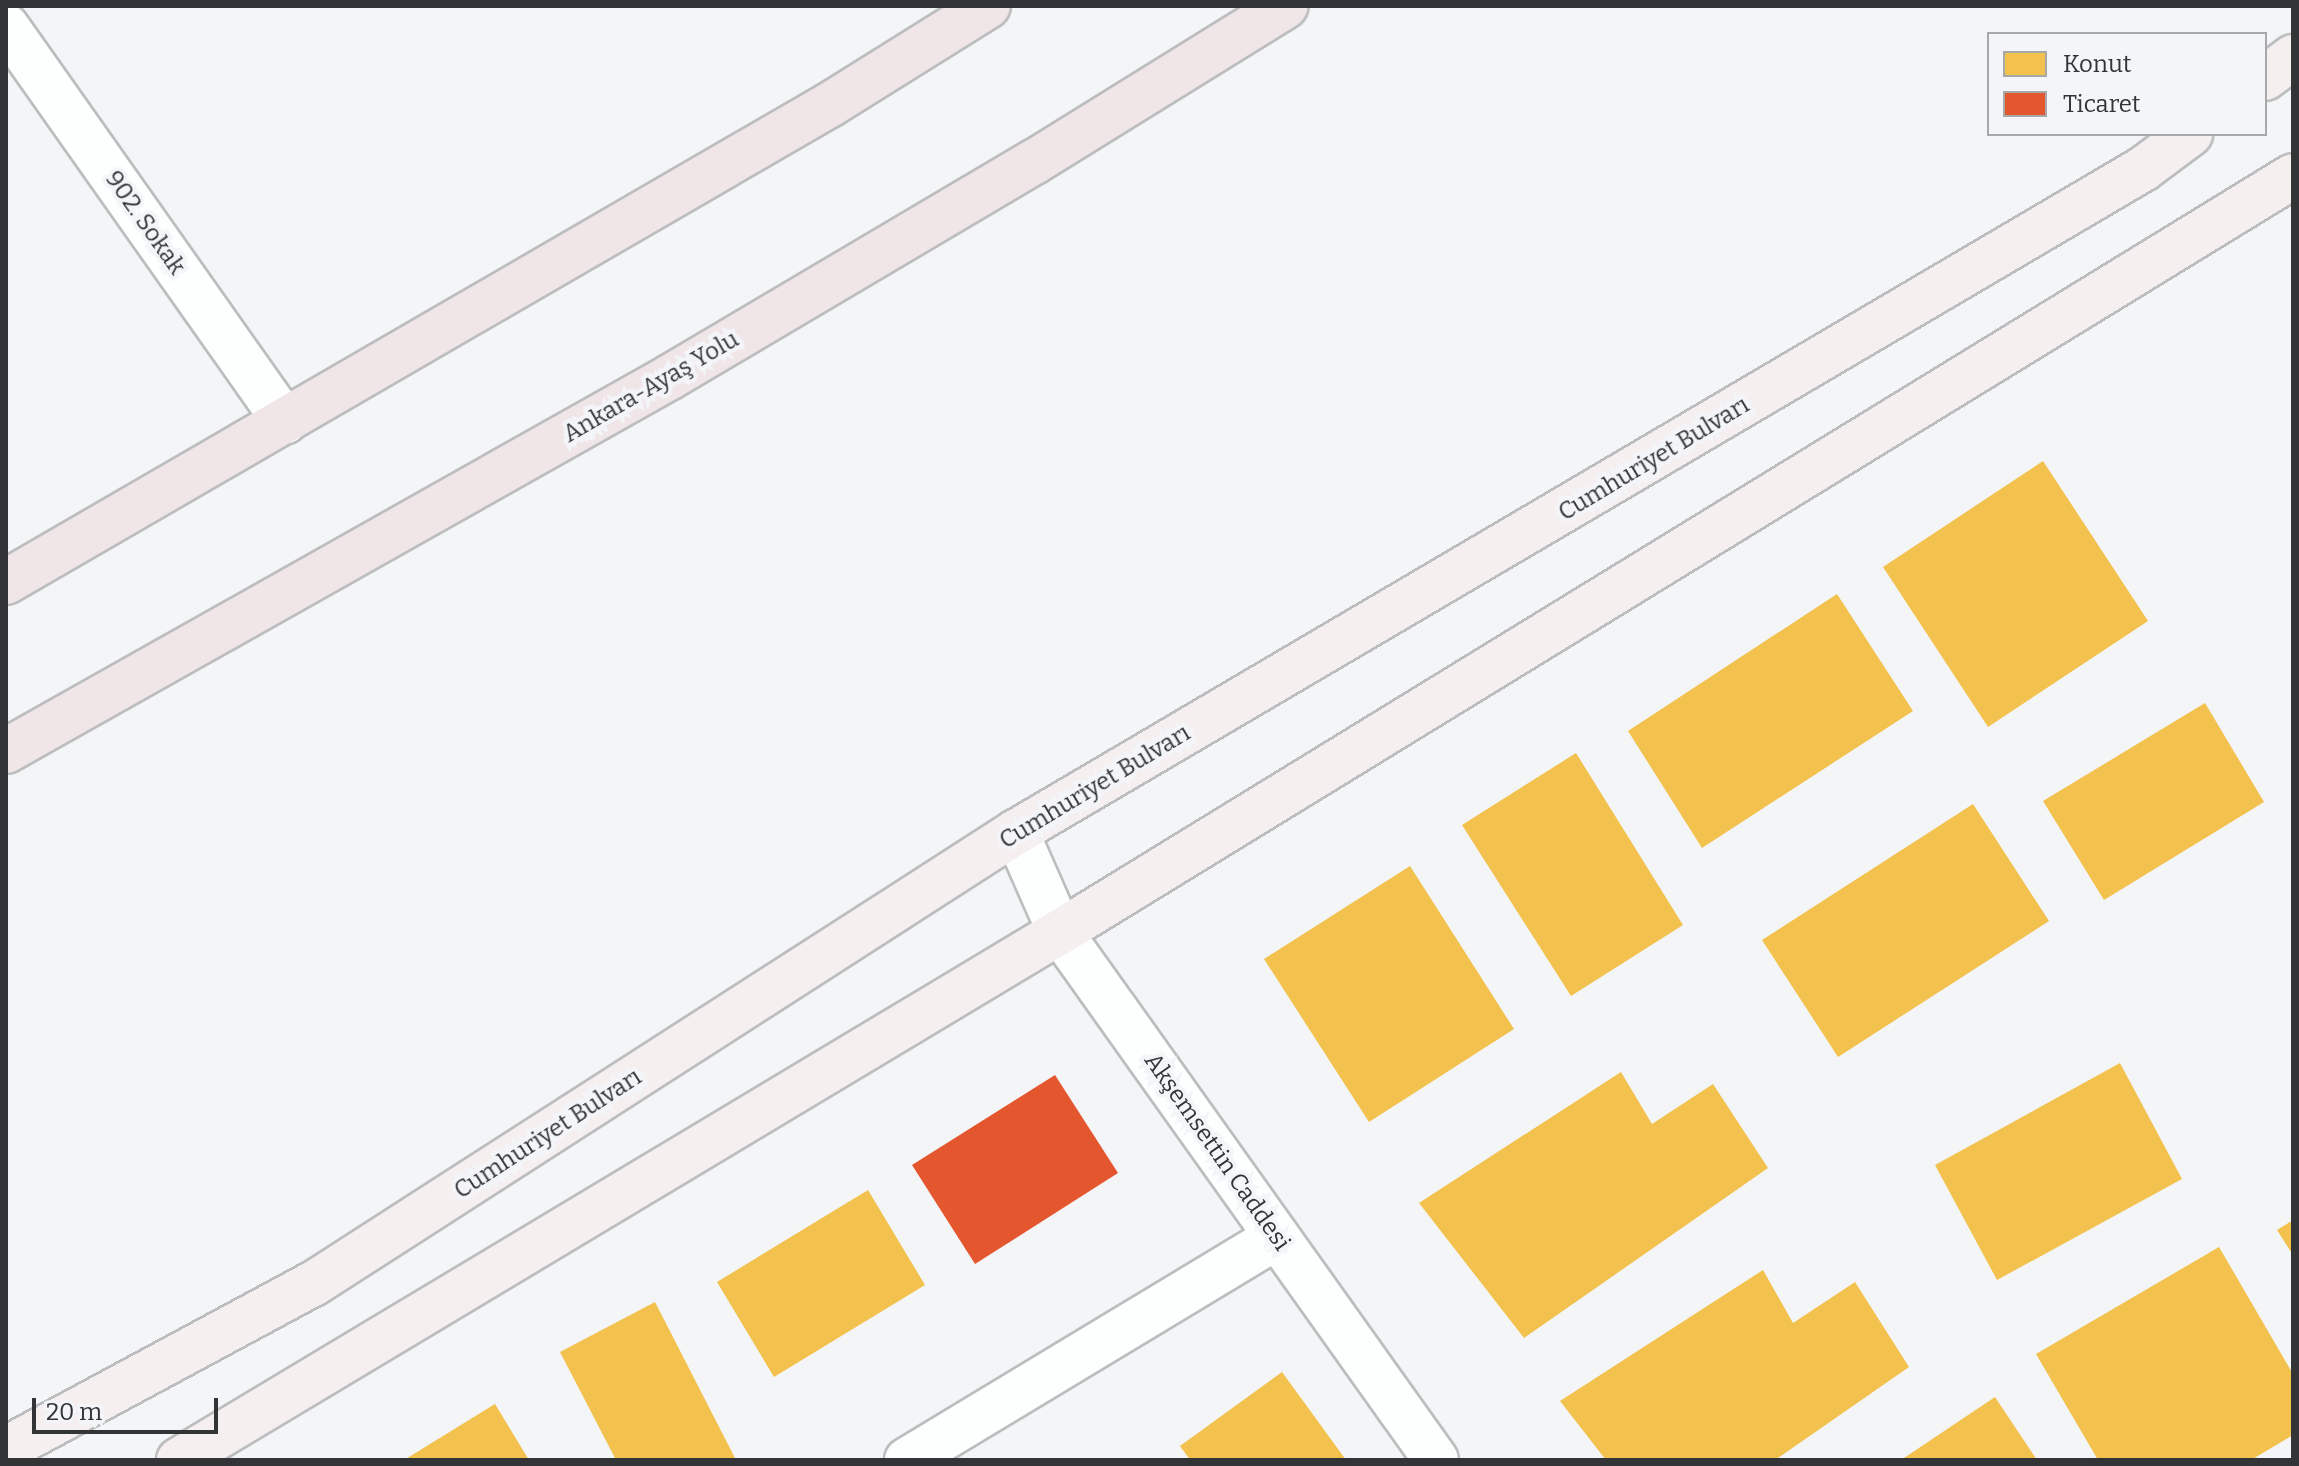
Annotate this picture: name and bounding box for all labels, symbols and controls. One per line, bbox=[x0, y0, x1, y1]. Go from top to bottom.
legend bbox=[1987, 32, 2267, 136]
text: Konut bbox=[2063, 50, 2132, 78]
text: Ticaret bbox=[2063, 90, 2141, 118]
street label: 902. Sokak bbox=[99, 166, 191, 280]
street label: Ankara-Ayaş Yolu bbox=[558, 325, 744, 449]
street label: Cumhuriyet Bulvarı bbox=[1553, 391, 1755, 527]
street label: Cumhuriyet Bulvarı bbox=[994, 719, 1196, 855]
street label: Akşemsettin Caddesi bbox=[1138, 1048, 1296, 1256]
street label: Cumhuriyet Bulvarı bbox=[449, 1063, 647, 1205]
scale bar bbox=[36, 1382, 222, 1432]
text: 20 m bbox=[46, 1398, 102, 1426]

